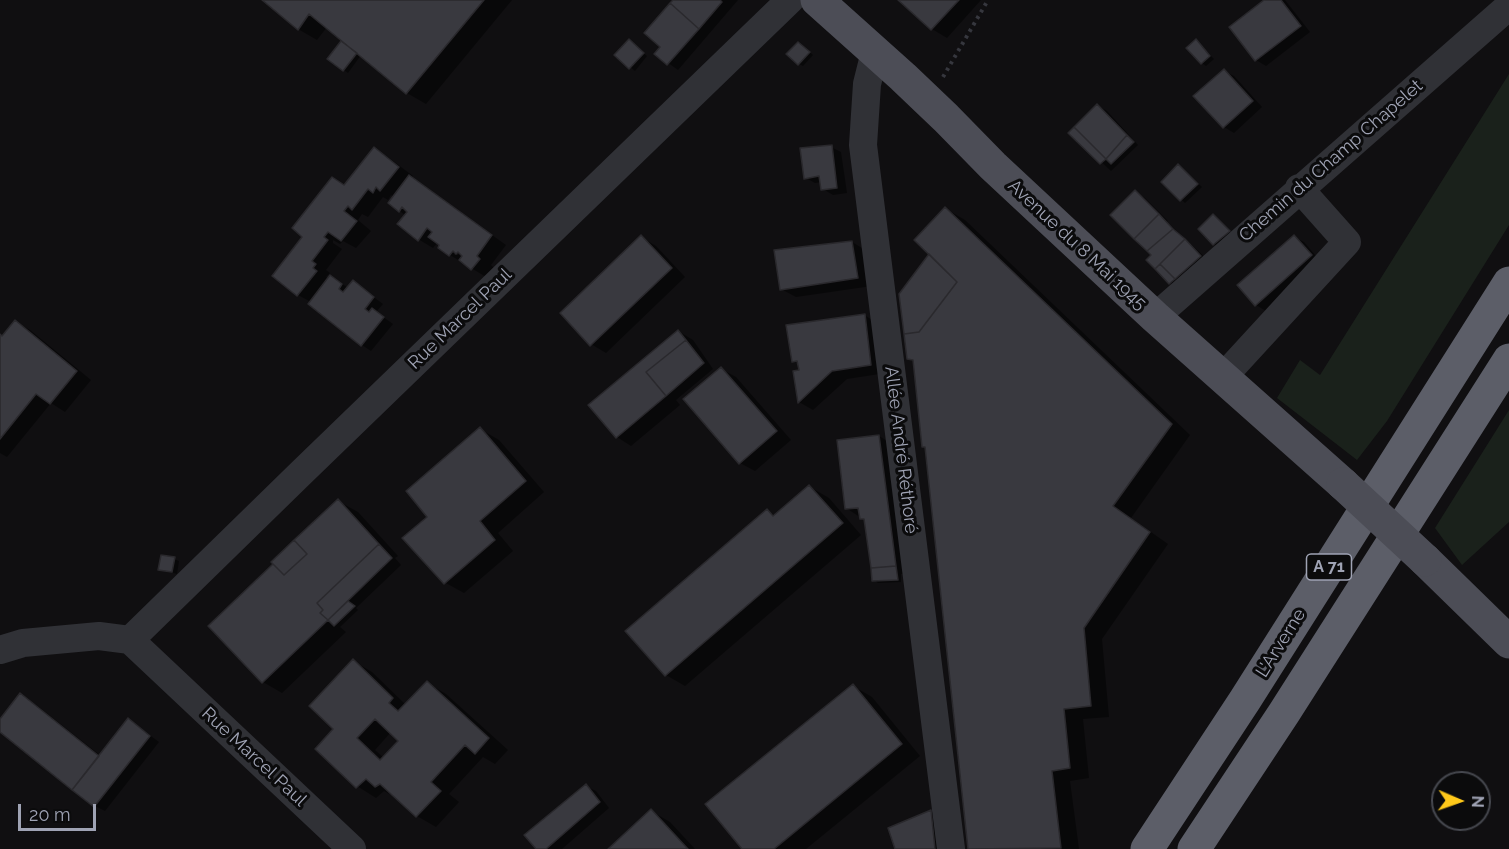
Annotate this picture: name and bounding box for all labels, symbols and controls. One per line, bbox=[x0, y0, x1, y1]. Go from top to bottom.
street label: Chemin du Champ Chapelet bbox=[1235, 75, 1427, 247]
street label: Avenue du 8 Mai 1945 bbox=[1003, 175, 1151, 315]
street label: Rue Marcel Paul bbox=[404, 264, 516, 374]
street label: Allée André Réthoré bbox=[880, 365, 922, 535]
road number: A 71 bbox=[1306, 554, 1352, 580]
street label: L'Arverne bbox=[1251, 605, 1311, 681]
street label: Rue Marcel Paul bbox=[197, 703, 311, 811]
north arrow bbox=[1431, 771, 1491, 831]
scale bar bbox=[21, 792, 99, 830]
text: N bbox=[1468, 795, 1487, 808]
text: 20 m bbox=[29, 804, 71, 825]

